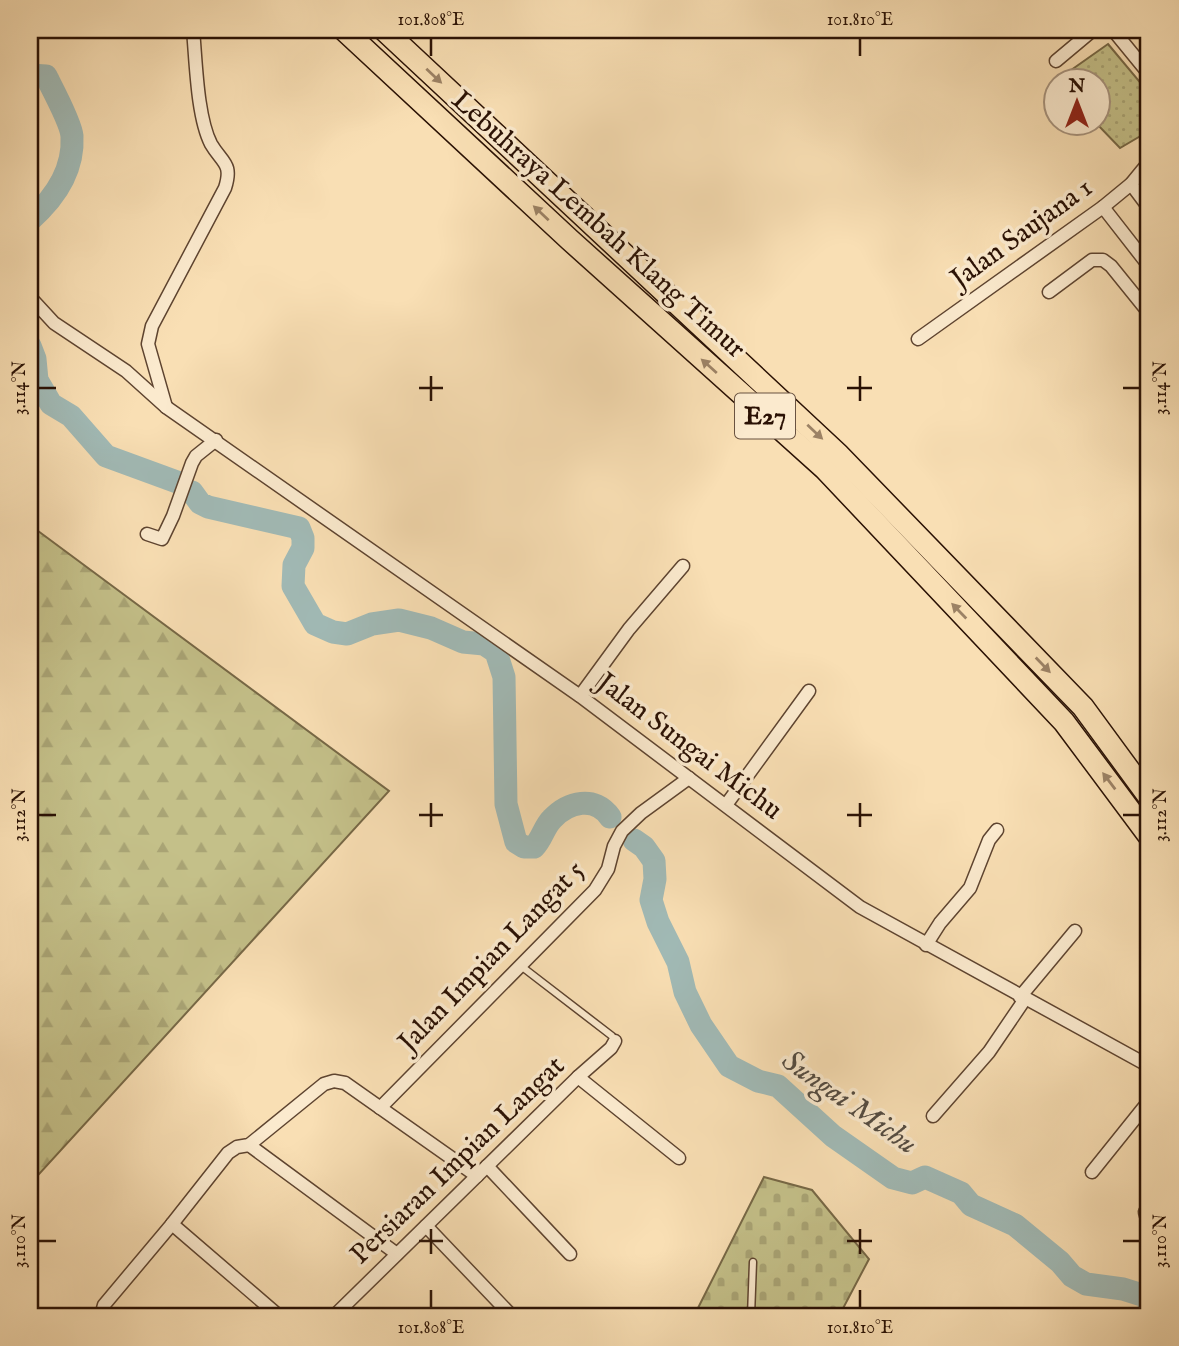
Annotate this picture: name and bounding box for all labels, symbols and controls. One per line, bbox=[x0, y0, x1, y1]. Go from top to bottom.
text: 101.808°E bbox=[397, 9, 465, 32]
text: 101.810°E bbox=[827, 9, 893, 32]
north arrow bbox=[1042, 66, 1112, 136]
one-way arrow bbox=[425, 68, 443, 84]
text: N bbox=[1068, 75, 1086, 99]
street label: Lebuhraya Lembah Klang Timur bbox=[444, 84, 752, 366]
street label: Jalan Saujana 1 bbox=[942, 171, 1100, 299]
one-way arrow bbox=[533, 205, 550, 221]
one-way arrow bbox=[701, 358, 718, 374]
text: 3.114°N bbox=[9, 361, 32, 415]
text: 3.114°N bbox=[1150, 361, 1173, 415]
road number: E27 bbox=[735, 394, 795, 438]
one-way arrow bbox=[806, 424, 824, 440]
one-way arrow bbox=[951, 603, 967, 620]
one-way arrow bbox=[1034, 656, 1050, 673]
street label: Jalan Sungai Michu bbox=[587, 664, 789, 828]
one-way arrow bbox=[1101, 773, 1116, 791]
text: 3.112°N bbox=[9, 788, 32, 842]
text: 3.112°N bbox=[1150, 788, 1173, 842]
street label: Jalan Impian Langat 5 bbox=[389, 854, 592, 1062]
water label: Sungai Michu bbox=[774, 1042, 924, 1164]
street label: Persiaran Impian Langat bbox=[343, 1049, 573, 1273]
text: 3.110°N bbox=[9, 1214, 32, 1268]
text: 3.110°N bbox=[1150, 1214, 1173, 1268]
text: 101.808°E bbox=[397, 1317, 465, 1340]
text: 101.810°E bbox=[827, 1317, 893, 1340]

